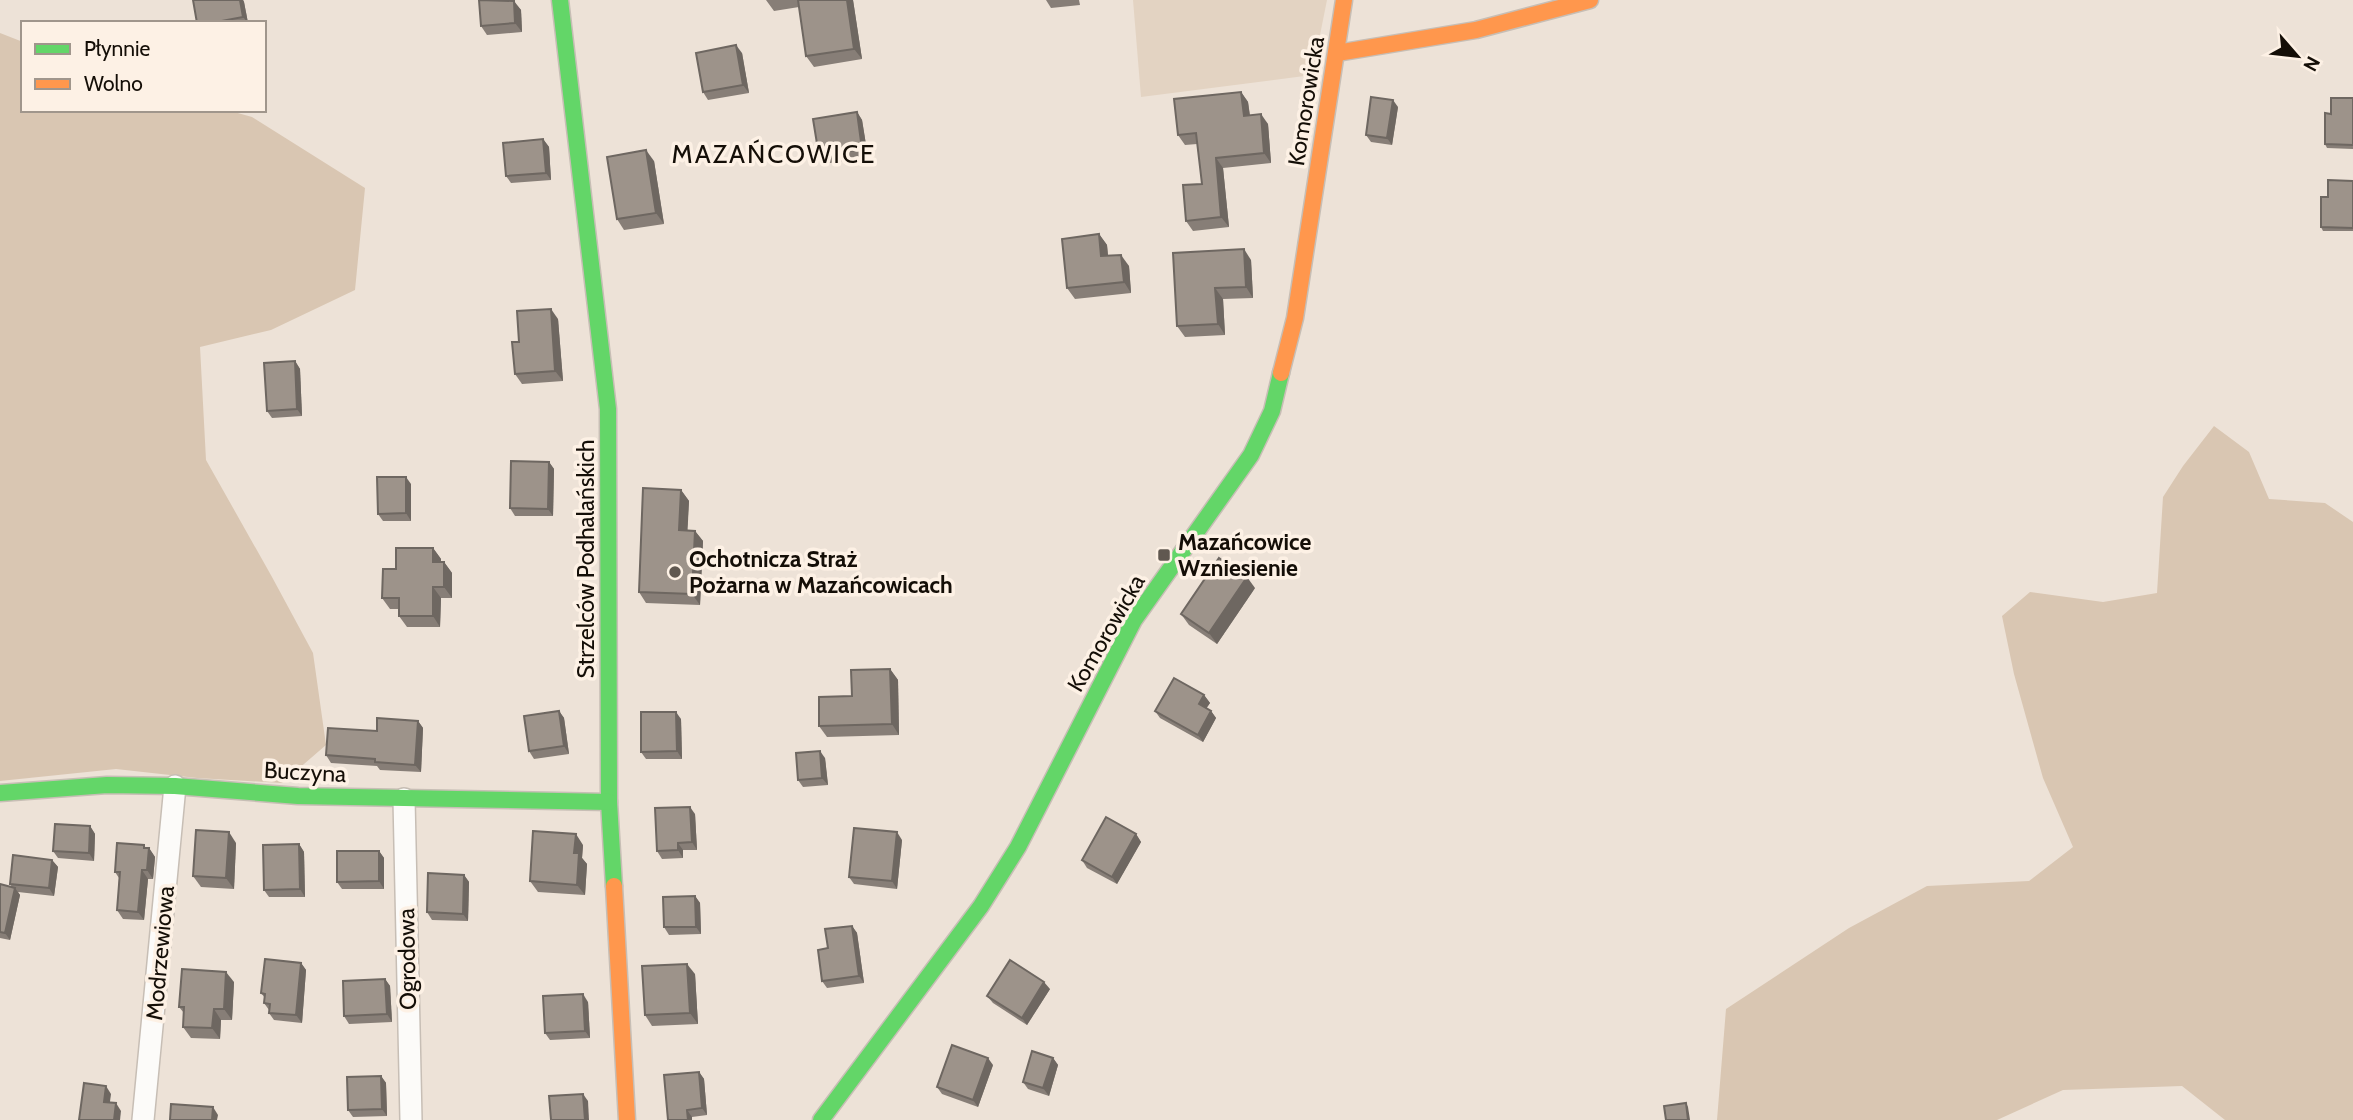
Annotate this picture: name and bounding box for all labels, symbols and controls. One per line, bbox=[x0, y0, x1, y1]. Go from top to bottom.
legend bbox=[21, 21, 266, 112]
north arrow bbox=[2262, 21, 2332, 91]
street label: Komorowicka bbox=[1282, 34, 1330, 168]
text: Płynnie bbox=[84, 36, 151, 61]
text: N bbox=[2298, 52, 2325, 75]
text: Wolno bbox=[84, 71, 143, 96]
district label: MAZAŃCOWICE bbox=[672, 138, 876, 170]
street label: Strzelców Podhalańskich bbox=[572, 439, 600, 679]
place label: Mazańcowice Wzniesienie bbox=[1178, 528, 1311, 582]
place label: Ochotnicza Straż Pożarna w Mazańcowicach bbox=[689, 545, 953, 599]
marker: Mazańcowice Wzniesienie bbox=[1156, 547, 1172, 563]
marker: Ochotnicza Straż Pożarna w Mazańcowicach bbox=[667, 564, 683, 580]
street label: Komorowicka bbox=[1061, 570, 1151, 696]
street label: Buczyna bbox=[263, 756, 347, 788]
street label: Modrzewiowa bbox=[140, 884, 180, 1022]
street label: Ogrodowa bbox=[392, 908, 422, 1010]

